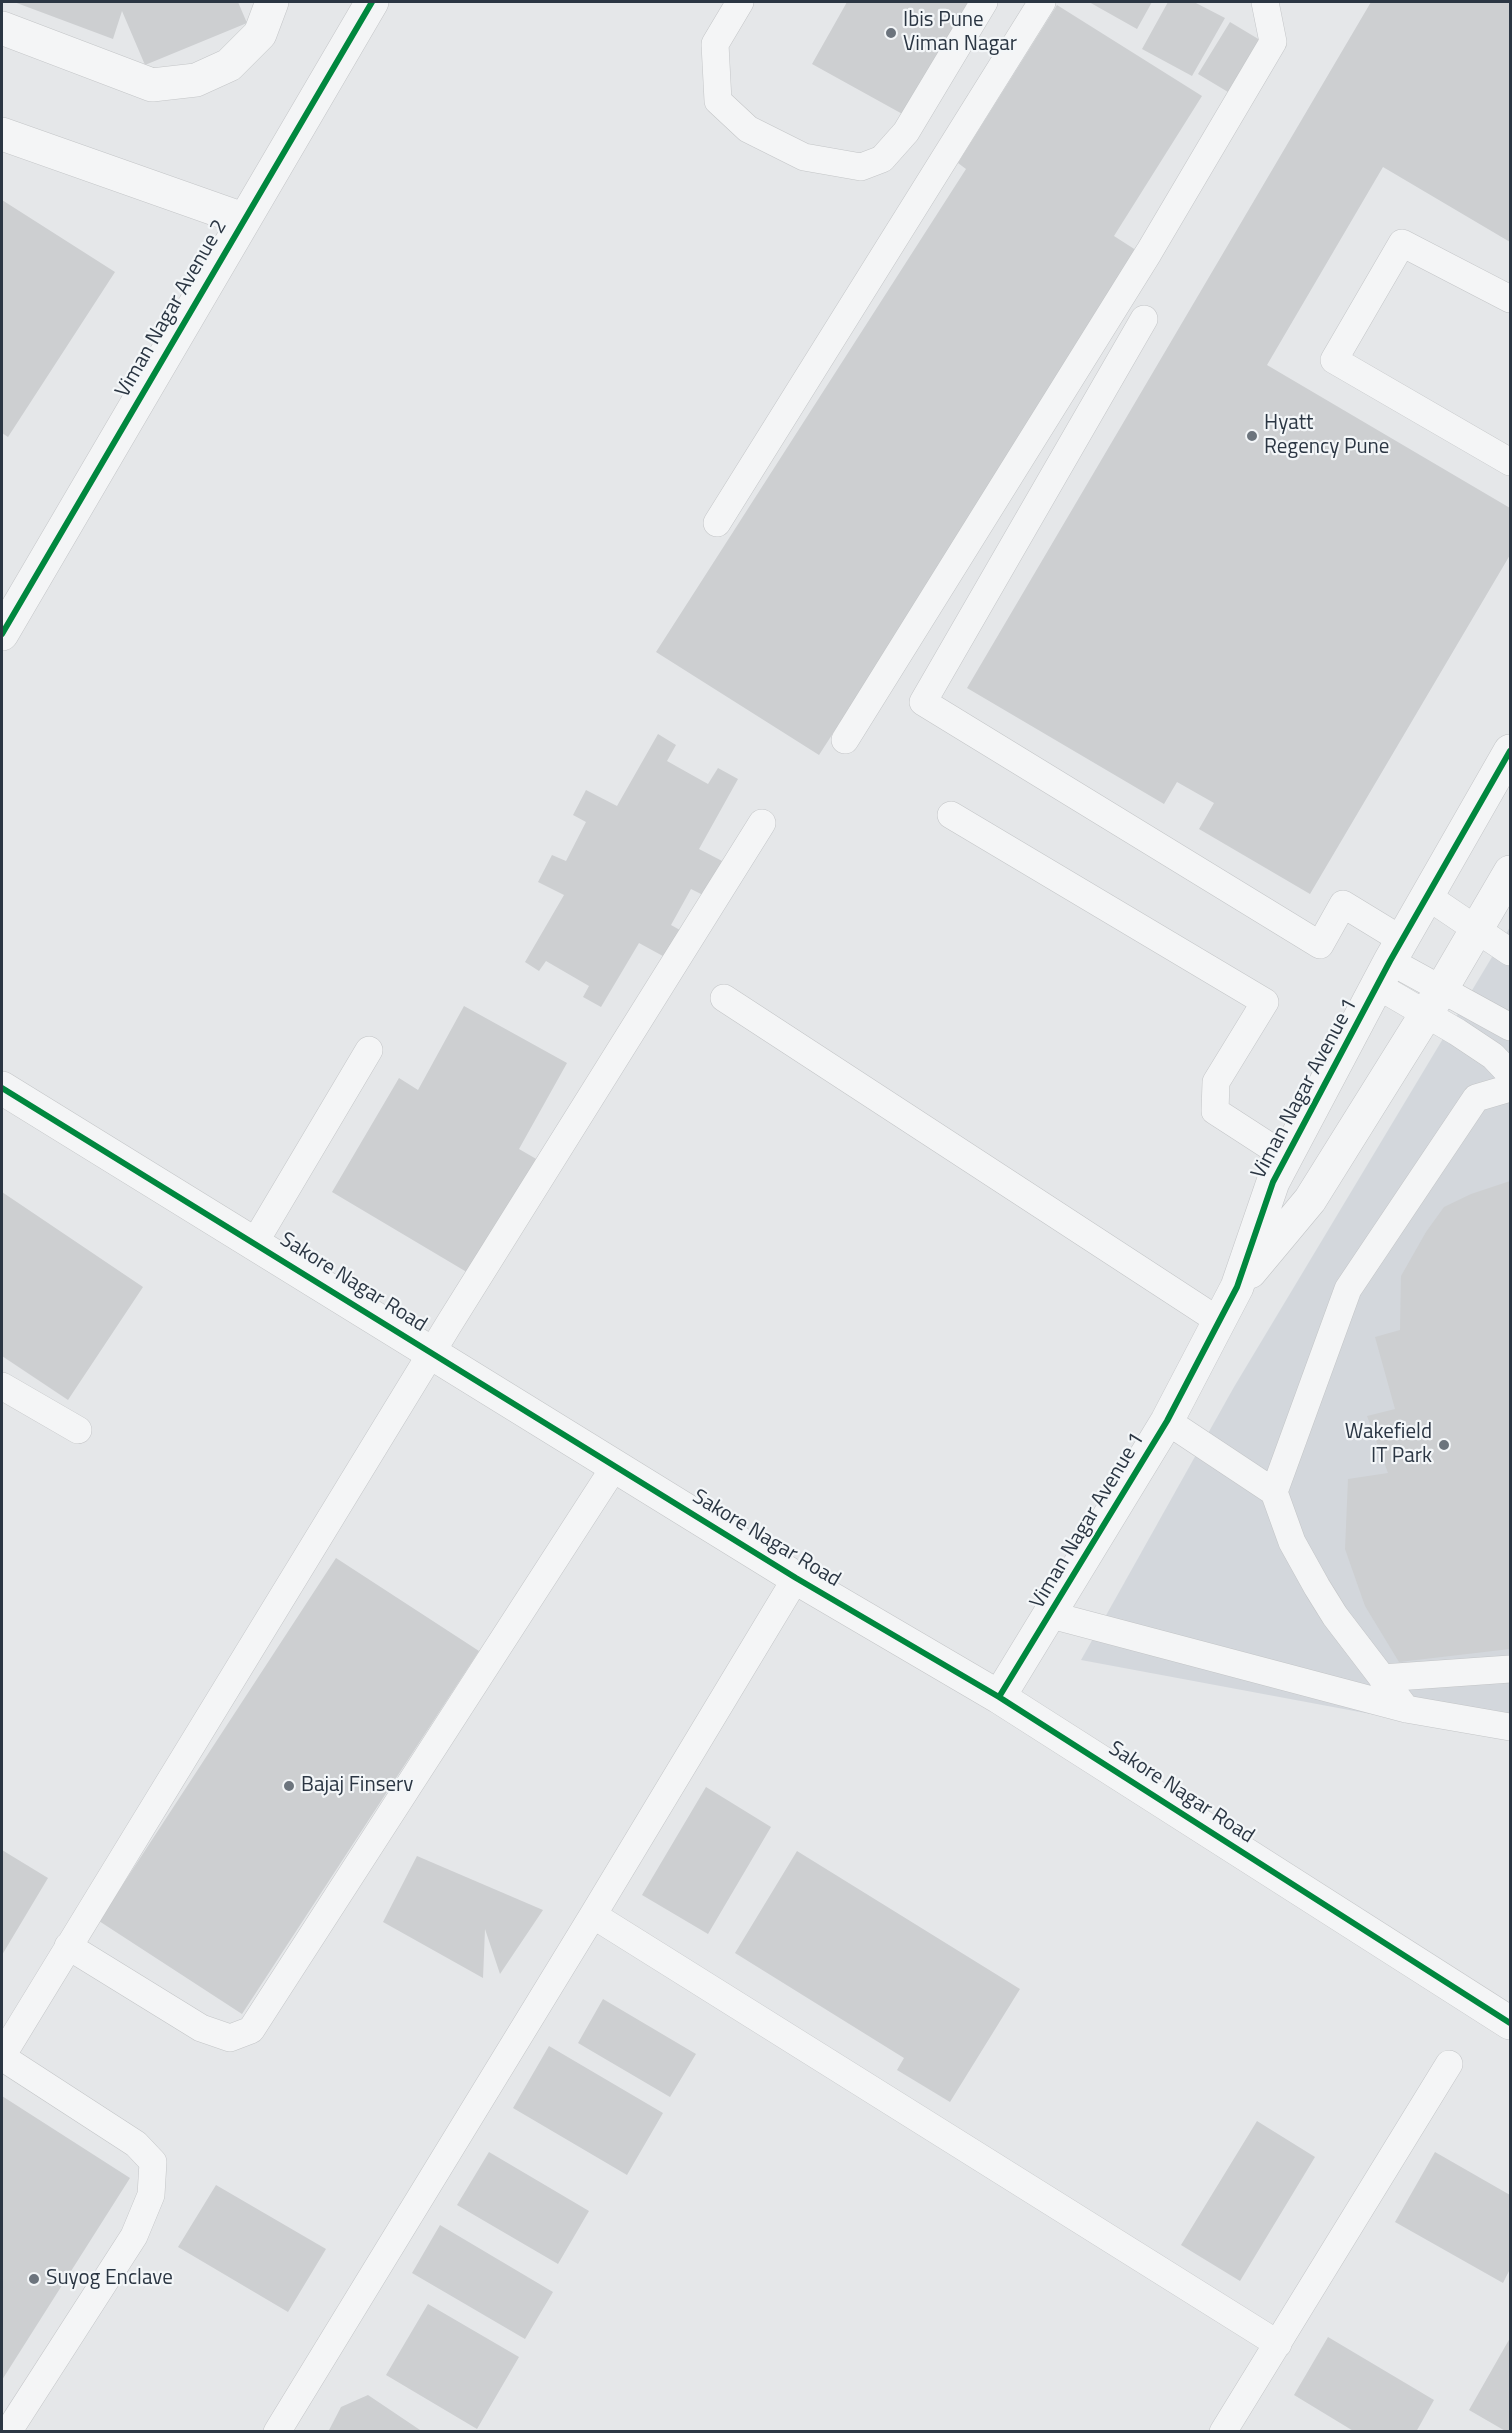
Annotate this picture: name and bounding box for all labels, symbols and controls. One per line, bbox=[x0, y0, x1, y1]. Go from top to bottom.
place label: Ibis Pune Viman Nagar bbox=[903, 8, 1017, 58]
marker: Ibis Pune Viman Nagar bbox=[884, 26, 898, 40]
street label: Viman Nagar Avenue 2 bbox=[111, 216, 233, 402]
place label: Hyatt Regency Pune bbox=[1264, 411, 1389, 461]
marker: Hyatt Regency Pune bbox=[1245, 429, 1259, 443]
street label: Viman Nagar Avenue 1 bbox=[1247, 994, 1363, 1184]
street label: Sakore Nagar Road bbox=[275, 1228, 431, 1338]
place label: Wakefield IT Park bbox=[1345, 1420, 1432, 1470]
street label: Viman Nagar Avenue 1 bbox=[1025, 1428, 1151, 1614]
marker: Wakefield IT Park bbox=[1437, 1438, 1451, 1452]
street label: Sakore Nagar Road bbox=[687, 1485, 845, 1593]
street label: Sakore Nagar Road bbox=[1104, 1737, 1258, 1849]
place label: Bajaj Finserv bbox=[301, 1773, 413, 1799]
marker: Bajaj Finserv bbox=[282, 1779, 296, 1793]
place label: Suyog Enclave bbox=[46, 2266, 173, 2292]
marker: Suyog Enclave bbox=[27, 2272, 41, 2286]

